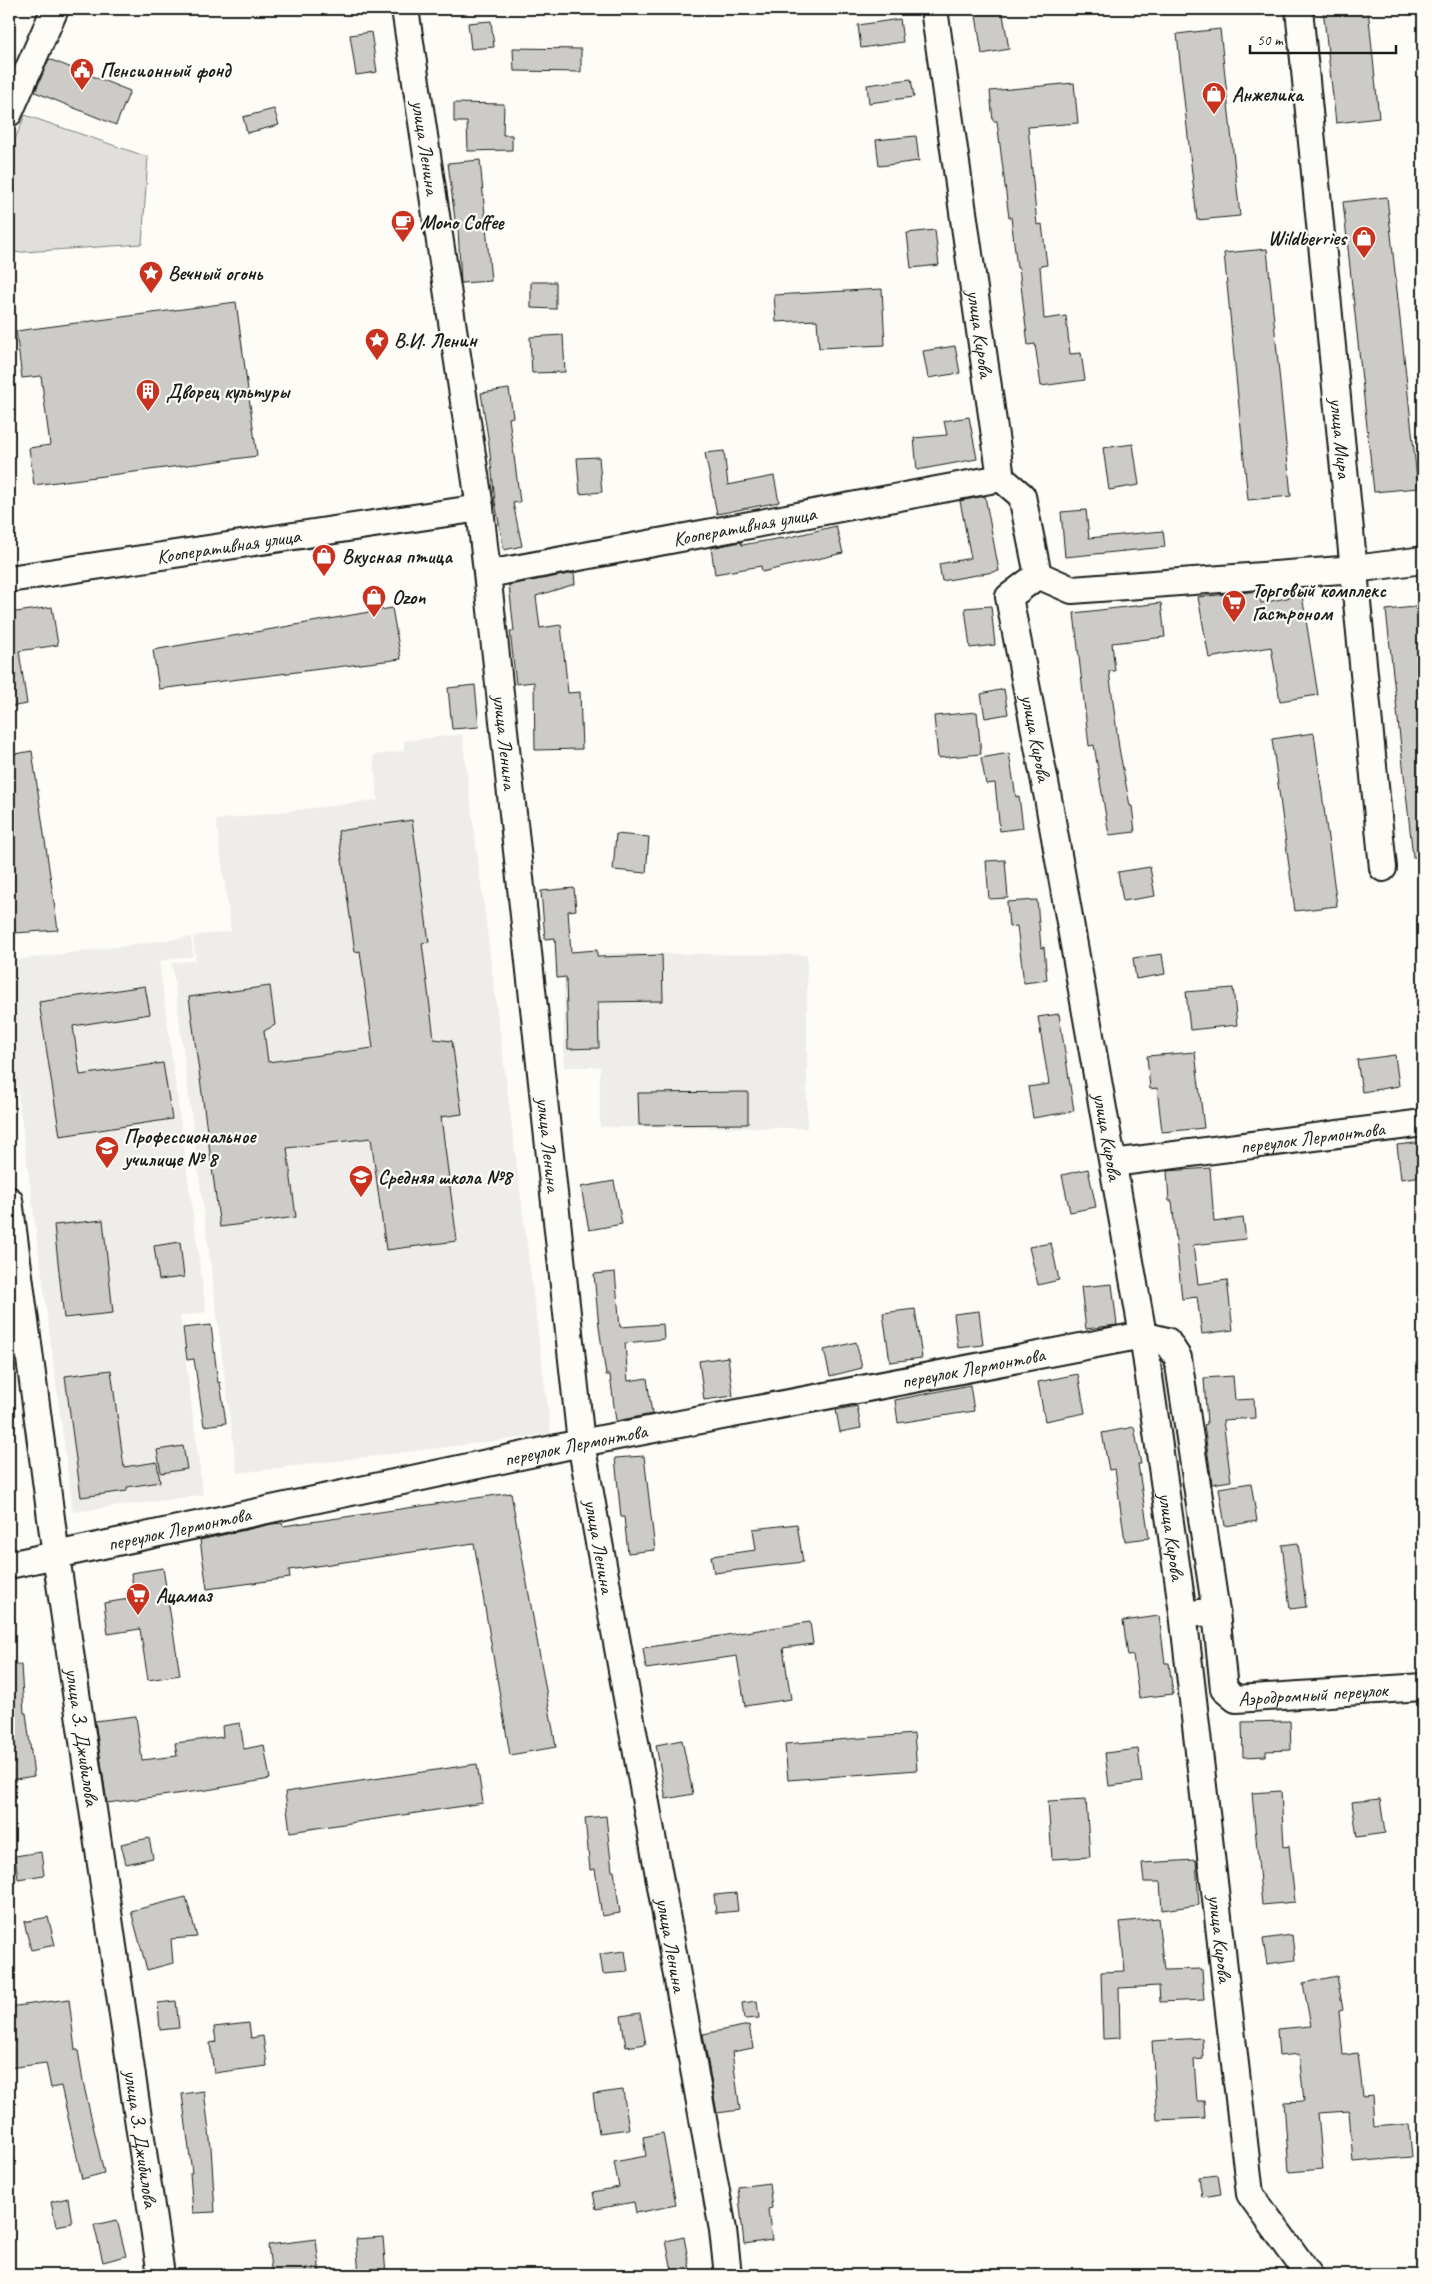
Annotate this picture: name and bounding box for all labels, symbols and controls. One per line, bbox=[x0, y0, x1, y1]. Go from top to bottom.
scale bar bbox=[1250, 22, 1396, 54]
text: 50 m bbox=[1257, 31, 1284, 50]
public building icon: Пенсионный фонд bbox=[69, 57, 95, 91]
place label: Пенсионный фонд bbox=[100, 58, 232, 83]
shop icon: Анжелика bbox=[1201, 81, 1227, 115]
place label: Анжелика bbox=[1232, 82, 1305, 107]
street label: улица Ленина bbox=[406, 98, 445, 198]
cafe icon: Mono Coffee bbox=[390, 209, 416, 243]
place label: Mono Coffee bbox=[420, 210, 505, 235]
shop icon: Wildberries bbox=[1351, 225, 1377, 259]
place label: Wildberries bbox=[1268, 226, 1348, 251]
place icon: Вечный огонь bbox=[138, 260, 164, 294]
place label: Вечный огонь bbox=[168, 261, 263, 286]
street label: улица Кирова bbox=[961, 287, 999, 381]
place icon: В.И. Ленин bbox=[364, 327, 390, 361]
place label: В.И. Ленин bbox=[394, 328, 478, 353]
building icon: Дворец культуры bbox=[135, 378, 161, 412]
place label: Дворец культуры bbox=[166, 379, 291, 404]
street label: улица Мира bbox=[1324, 396, 1357, 481]
street label: Кооперативная улица bbox=[671, 501, 819, 552]
street label: Кооперативная улица bbox=[155, 523, 303, 570]
shop icon: Вкусная птица bbox=[311, 543, 337, 577]
place label: Вкусная птица bbox=[342, 544, 453, 569]
place label: Торговый комплекс Гастроном bbox=[1252, 578, 1387, 626]
shop icon: Ozon bbox=[361, 584, 387, 618]
place label: Ozon bbox=[392, 585, 426, 610]
supermarket icon: Торговый комплекс Гастроном bbox=[1221, 589, 1247, 623]
street label: улица Кирова bbox=[1015, 691, 1057, 786]
street label: улица Ленина bbox=[487, 692, 523, 793]
street label: улица Кирова bbox=[1087, 1090, 1128, 1184]
street label: улица Ленина bbox=[531, 1095, 566, 1195]
street label: переулок Лермонтова bbox=[1239, 1116, 1388, 1159]
place label: Профессиональное училище № 8 bbox=[122, 1124, 257, 1172]
school or university icon: Профессиональное училище № 8 bbox=[94, 1135, 120, 1169]
school or university icon: Средняя школа №8 bbox=[348, 1164, 374, 1198]
place label: Средняя школа №8 bbox=[378, 1165, 514, 1190]
street label: переулок Лермонтова bbox=[899, 1342, 1049, 1394]
street label: переулок Лермонтова bbox=[502, 1418, 651, 1472]
street label: улица Кирова bbox=[1153, 1490, 1190, 1584]
street label: улица Ленина bbox=[578, 1496, 620, 1597]
street label: переулок Лермонтова bbox=[106, 1501, 255, 1557]
supermarket icon: Ацамаз bbox=[125, 1582, 151, 1616]
place label: Ацамаз bbox=[156, 1583, 214, 1608]
street label: улица З. Джибилова bbox=[59, 1666, 105, 1809]
street label: Аэродромный переулок bbox=[1237, 1677, 1390, 1712]
street label: улица Кирова bbox=[1202, 1892, 1238, 1986]
street label: улица Ленина bbox=[650, 1895, 692, 1996]
street label: улица З. Джибилова bbox=[118, 2067, 163, 2211]

